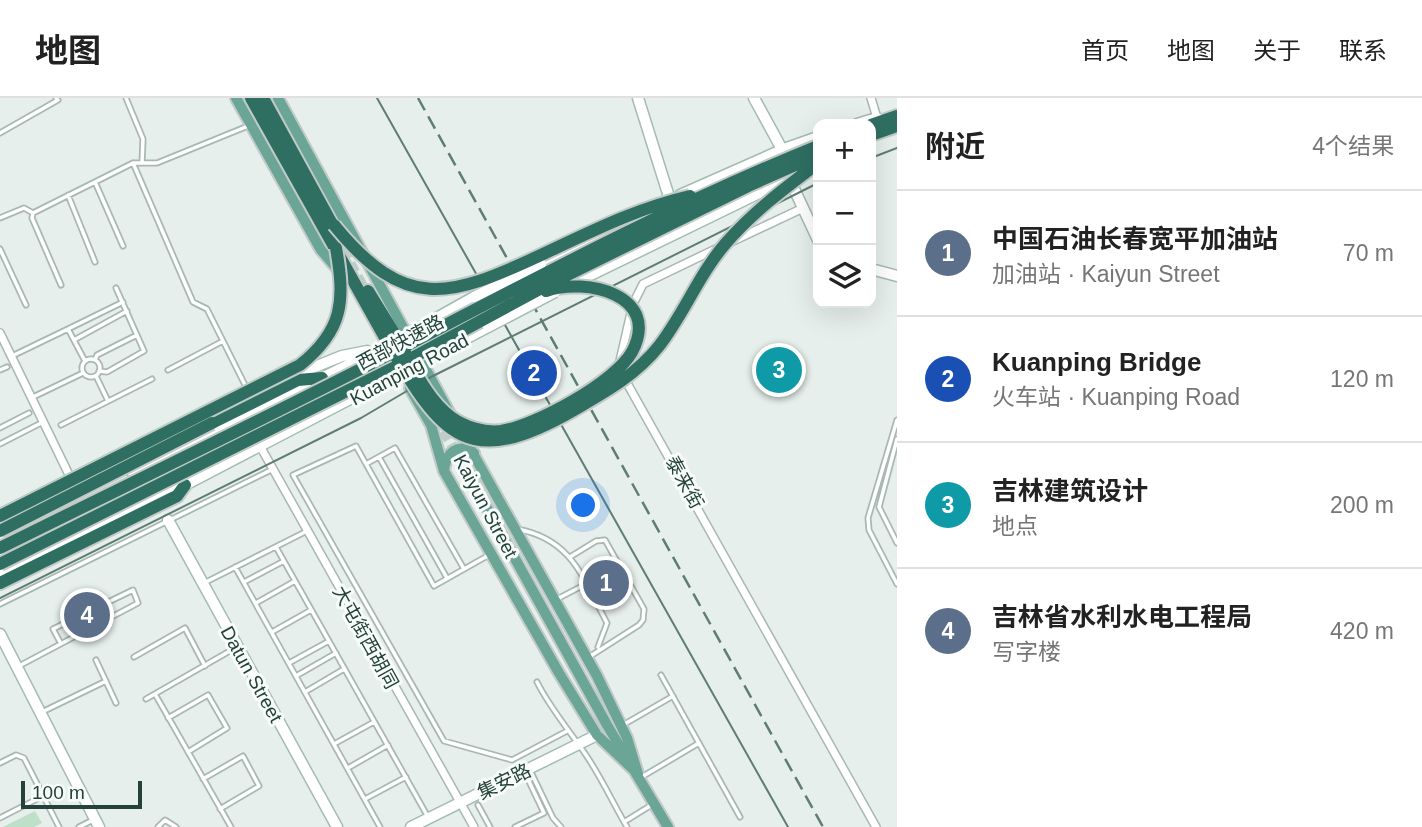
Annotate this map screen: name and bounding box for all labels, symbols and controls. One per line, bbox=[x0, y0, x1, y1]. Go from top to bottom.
text: 地图 bbox=[35, 32, 101, 69]
text: 首页 bbox=[1081, 37, 1129, 64]
text: 地图 bbox=[1167, 37, 1215, 64]
text: 关于 bbox=[1253, 37, 1301, 64]
text: 联系 bbox=[1339, 37, 1387, 64]
map controls bbox=[813, 119, 876, 308]
button: + bbox=[813, 119, 876, 182]
text: 附近 bbox=[925, 130, 985, 163]
text: 4个结果 bbox=[1312, 133, 1394, 159]
button: − bbox=[813, 182, 876, 245]
text: 中国石油长春宽平加油站 bbox=[992, 224, 1278, 254]
text: 1 bbox=[942, 240, 954, 266]
text: 70 m bbox=[1343, 240, 1394, 266]
button: layers bbox=[813, 245, 876, 308]
text: 加油站 · Kaiyun Street bbox=[992, 261, 1220, 287]
street label: 西部快速路 bbox=[353, 311, 447, 374]
street label: Kuanping Road bbox=[346, 329, 472, 409]
pin: 3 bbox=[756, 344, 802, 396]
pin: 2 bbox=[511, 347, 557, 399]
text: Kuanping Bridge bbox=[992, 347, 1201, 377]
text: 2 bbox=[942, 366, 954, 392]
text: 120 m bbox=[1330, 366, 1394, 392]
text: 火车站 · Kuanping Road bbox=[992, 384, 1240, 410]
street label: Kaiyun Street bbox=[450, 451, 522, 562]
street label: 泰来街 bbox=[662, 452, 708, 512]
text: 吉林建筑设计 bbox=[992, 476, 1148, 506]
your location bbox=[566, 488, 600, 522]
text: 3 bbox=[942, 492, 954, 518]
text: 200 m bbox=[1330, 492, 1394, 518]
text: 地点 bbox=[992, 513, 1038, 539]
pin: 1 bbox=[583, 557, 629, 609]
street label: 大屯街西胡同 bbox=[329, 582, 402, 692]
pin: 4 bbox=[64, 589, 110, 641]
text: 吉林省水利水电工程局 bbox=[992, 602, 1252, 632]
text: 4 bbox=[942, 618, 954, 644]
text: 420 m bbox=[1330, 618, 1394, 644]
street label: Datun Street bbox=[217, 623, 287, 727]
text: 写字楼 bbox=[992, 639, 1061, 665]
street label: 集安路 bbox=[474, 760, 534, 803]
scale bar bbox=[21, 778, 142, 810]
text: 100 m bbox=[32, 782, 85, 803]

